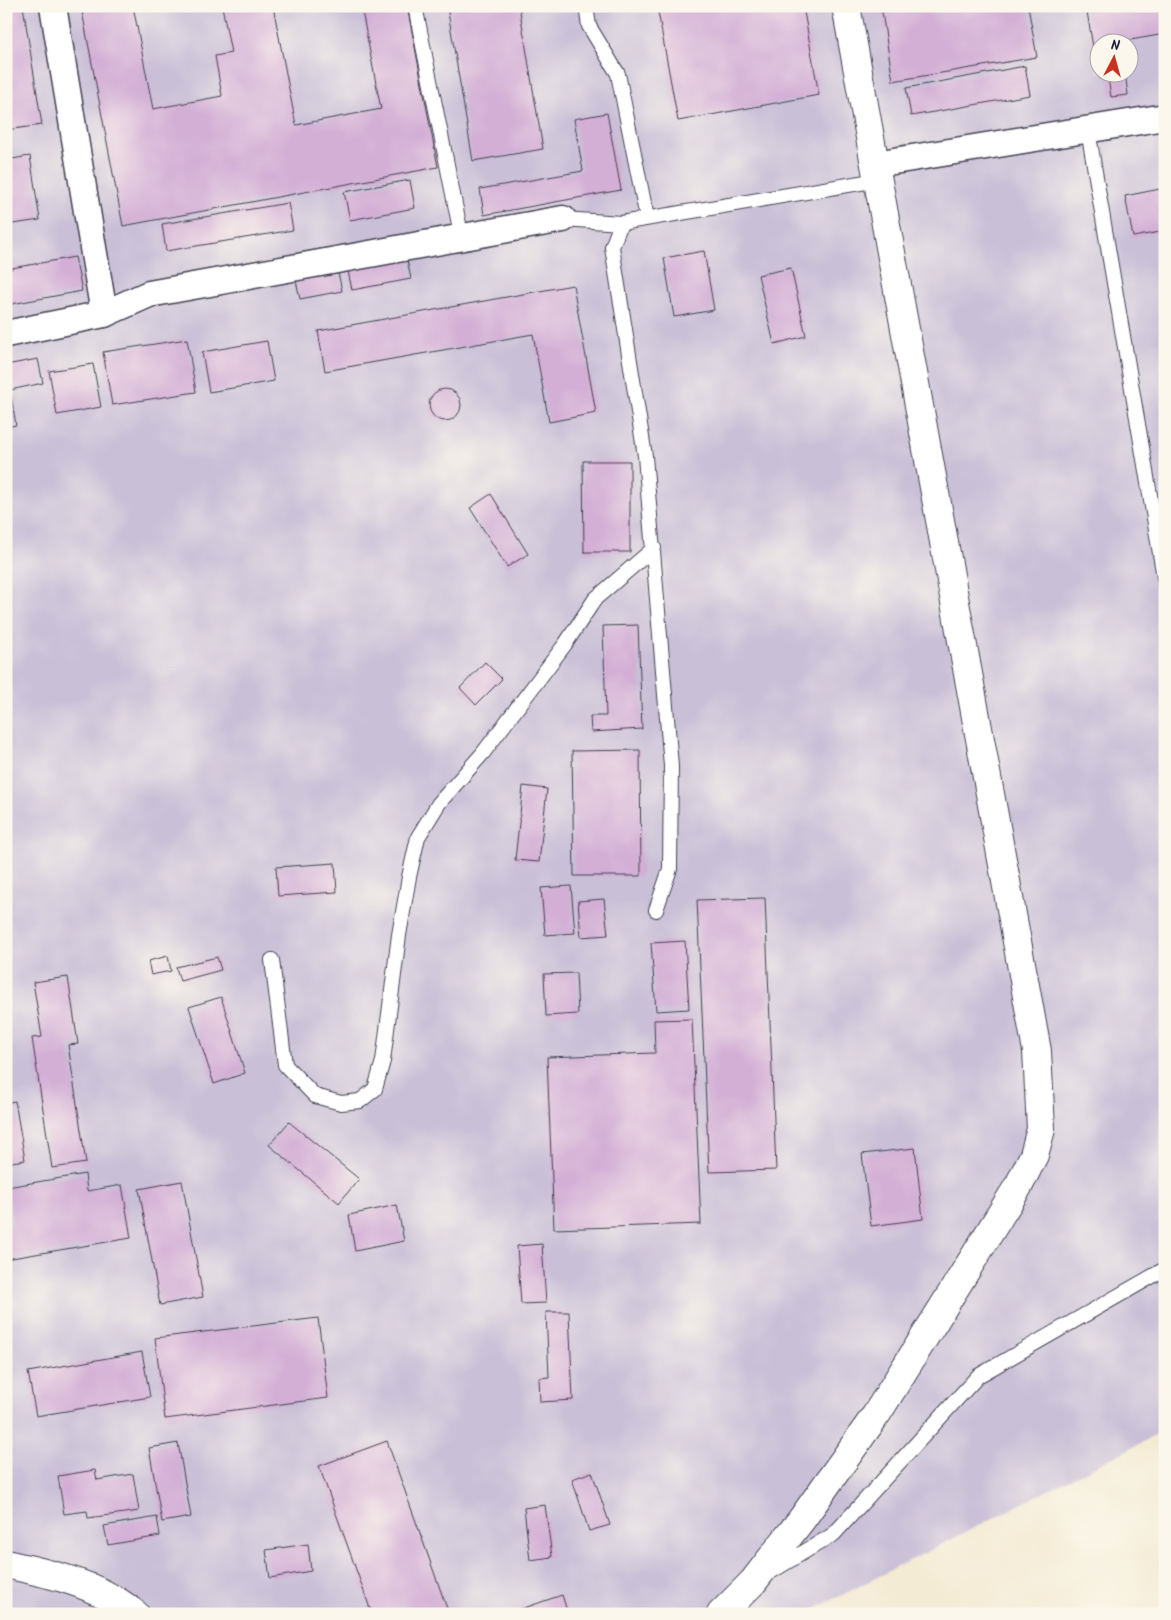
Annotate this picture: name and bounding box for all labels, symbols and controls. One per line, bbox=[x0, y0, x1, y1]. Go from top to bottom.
north arrow bbox=[1088, 32, 1138, 82]
text: N bbox=[1110, 35, 1121, 57]

